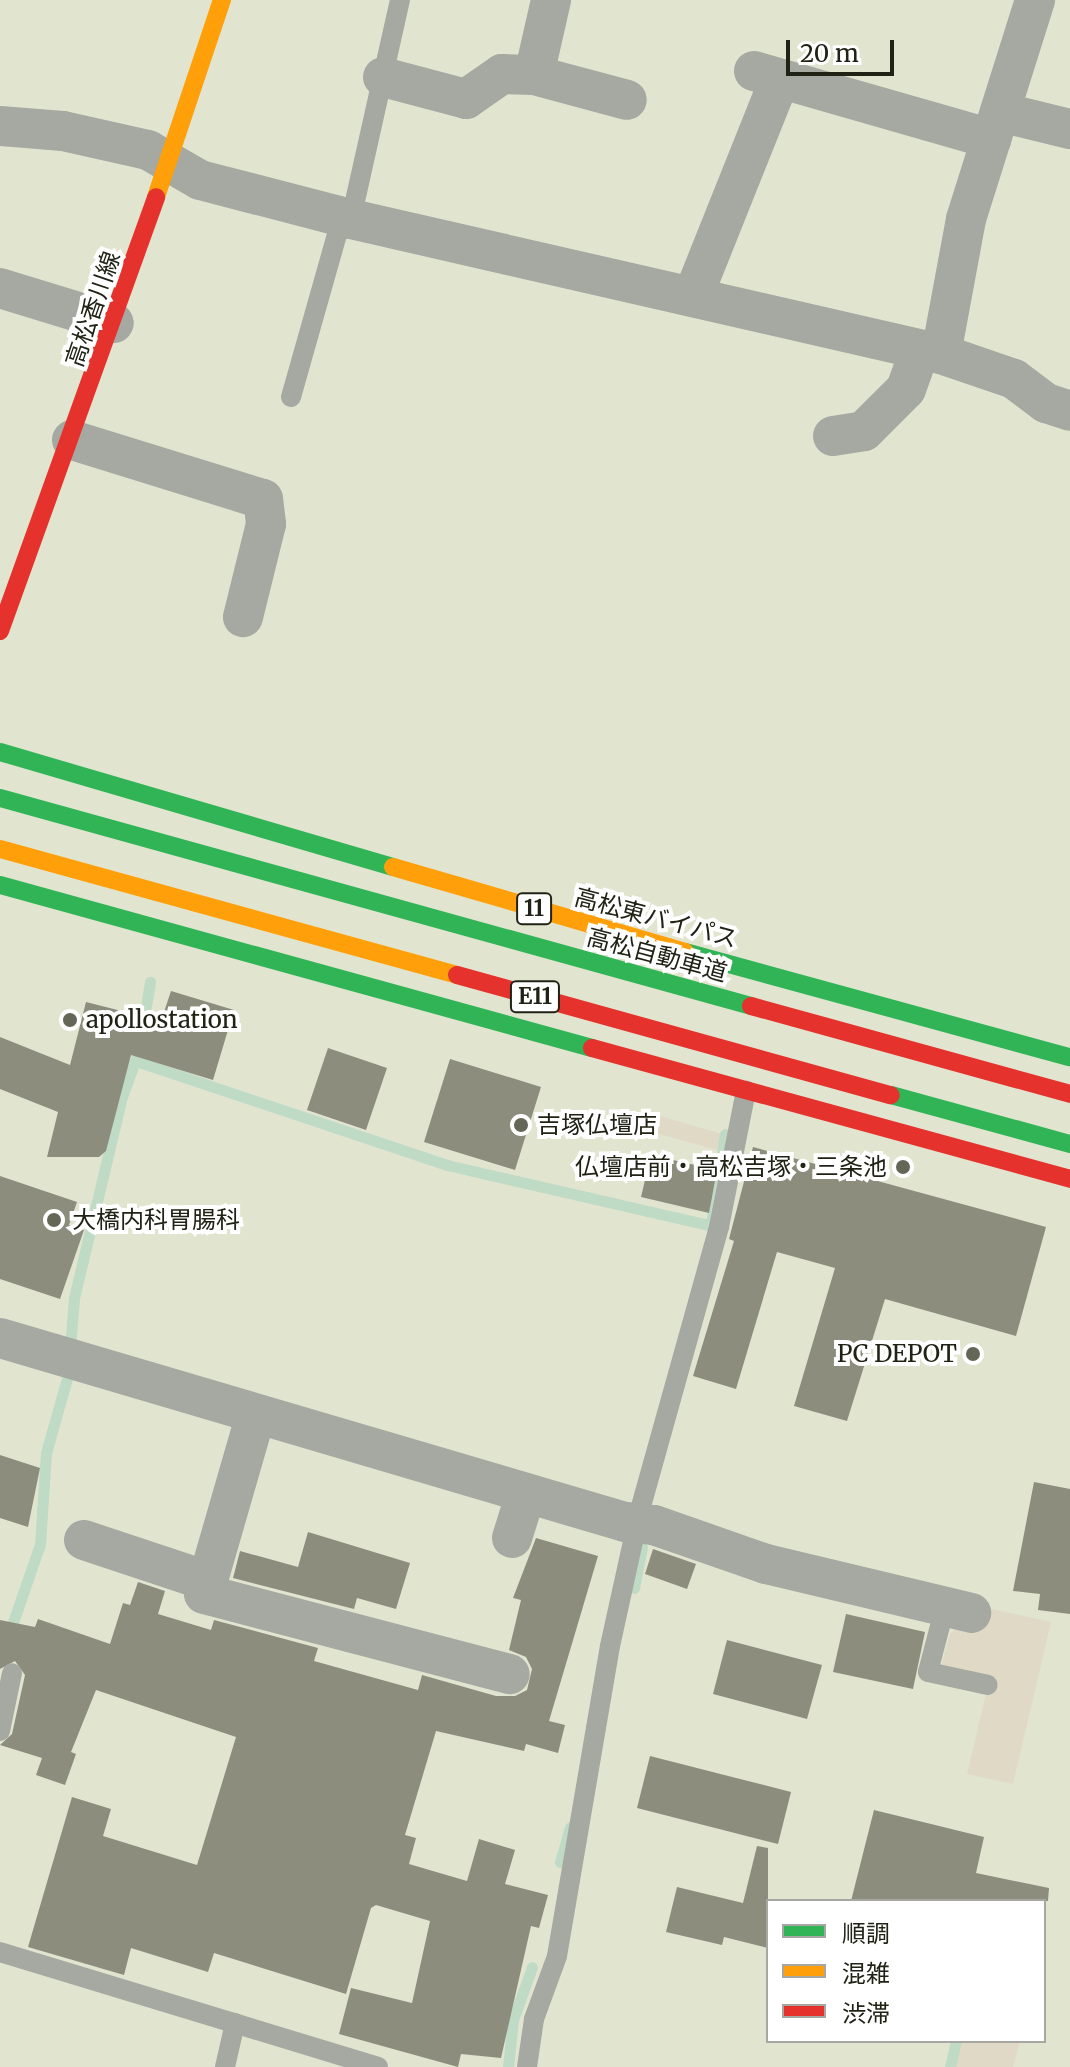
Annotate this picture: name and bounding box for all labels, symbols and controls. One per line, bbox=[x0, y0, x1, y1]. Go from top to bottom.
scale bar bbox=[790, 24, 898, 74]
text: 20 m bbox=[800, 38, 859, 69]
street label: 高松香川線 bbox=[60, 248, 126, 370]
street label: 高松東バイパス bbox=[571, 882, 741, 954]
road number: 11 bbox=[516, 891, 552, 927]
street label: 高松自動車道 bbox=[584, 922, 730, 988]
road number: E11 bbox=[509, 979, 561, 1015]
place label: apollostation bbox=[86, 1006, 238, 1034]
marker: apollostation bbox=[61, 1011, 79, 1029]
place label: 吉塚仏壇店 bbox=[537, 1111, 657, 1139]
marker: 吉塚仏壇店 bbox=[512, 1116, 530, 1134]
place label: 仏壇店前・高松吉塚・三条池 bbox=[575, 1153, 887, 1181]
marker: 仏壇店前・高松吉塚・三条池 bbox=[894, 1158, 912, 1176]
place label: 大橋内科胃腸科 bbox=[72, 1206, 240, 1234]
marker: 大橋内科胃腸科 bbox=[43, 1209, 65, 1231]
place label: PC DEPOT bbox=[837, 1340, 957, 1368]
marker: PC DEPOT bbox=[964, 1345, 982, 1363]
legend bbox=[766, 1899, 1046, 2043]
text: 順調 bbox=[842, 1918, 890, 1949]
text: 混雑 bbox=[842, 1958, 890, 1989]
text: 渋滞 bbox=[842, 1998, 890, 2029]

